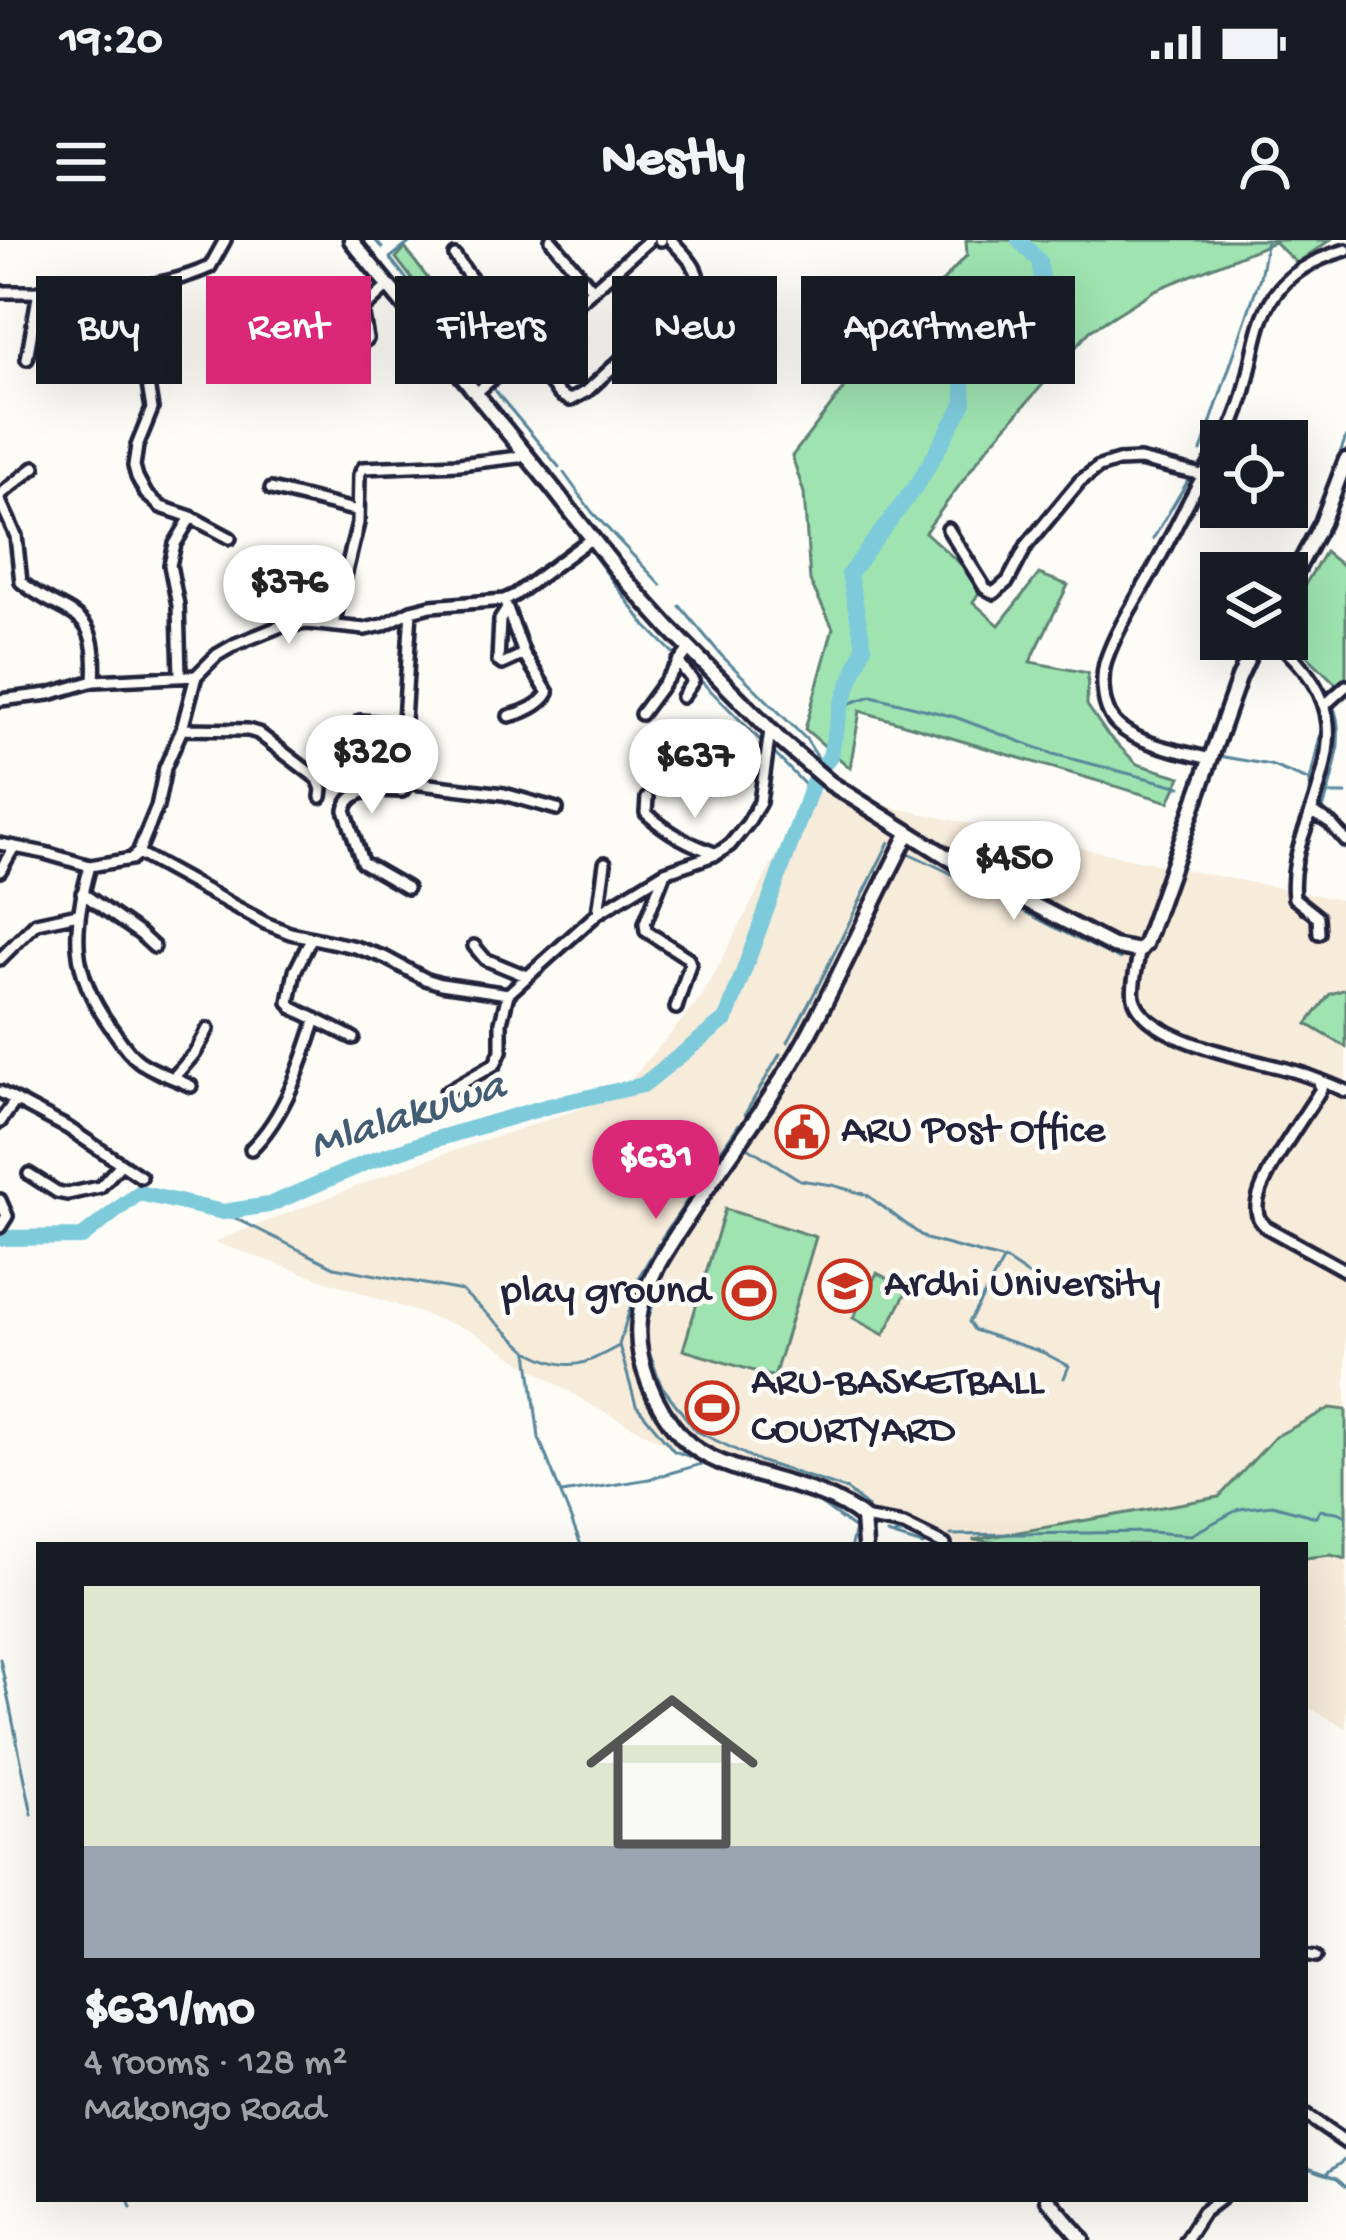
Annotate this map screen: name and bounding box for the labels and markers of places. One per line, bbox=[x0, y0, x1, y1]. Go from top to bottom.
pin: $376 bbox=[218, 545, 360, 647]
pin: $320 bbox=[301, 715, 443, 817]
pin: $637 bbox=[624, 719, 766, 821]
pin: $450 bbox=[943, 821, 1085, 923]
public building icon: ARU Post Office bbox=[774, 1104, 830, 1160]
place label: ARU Post Office bbox=[841, 1108, 1107, 1157]
pin: $631 bbox=[585, 1120, 727, 1222]
school or university icon: Ardhi University bbox=[817, 1258, 873, 1314]
place label: Ardhi University bbox=[884, 1262, 1161, 1311]
sports icon: play ground bbox=[721, 1265, 777, 1321]
place label: play ground bbox=[500, 1269, 713, 1318]
place label: ARU-BASKETBALL COURTYARD bbox=[751, 1360, 1045, 1457]
sports icon: ARU-BASKETBALL COURTYARD bbox=[684, 1380, 740, 1436]

